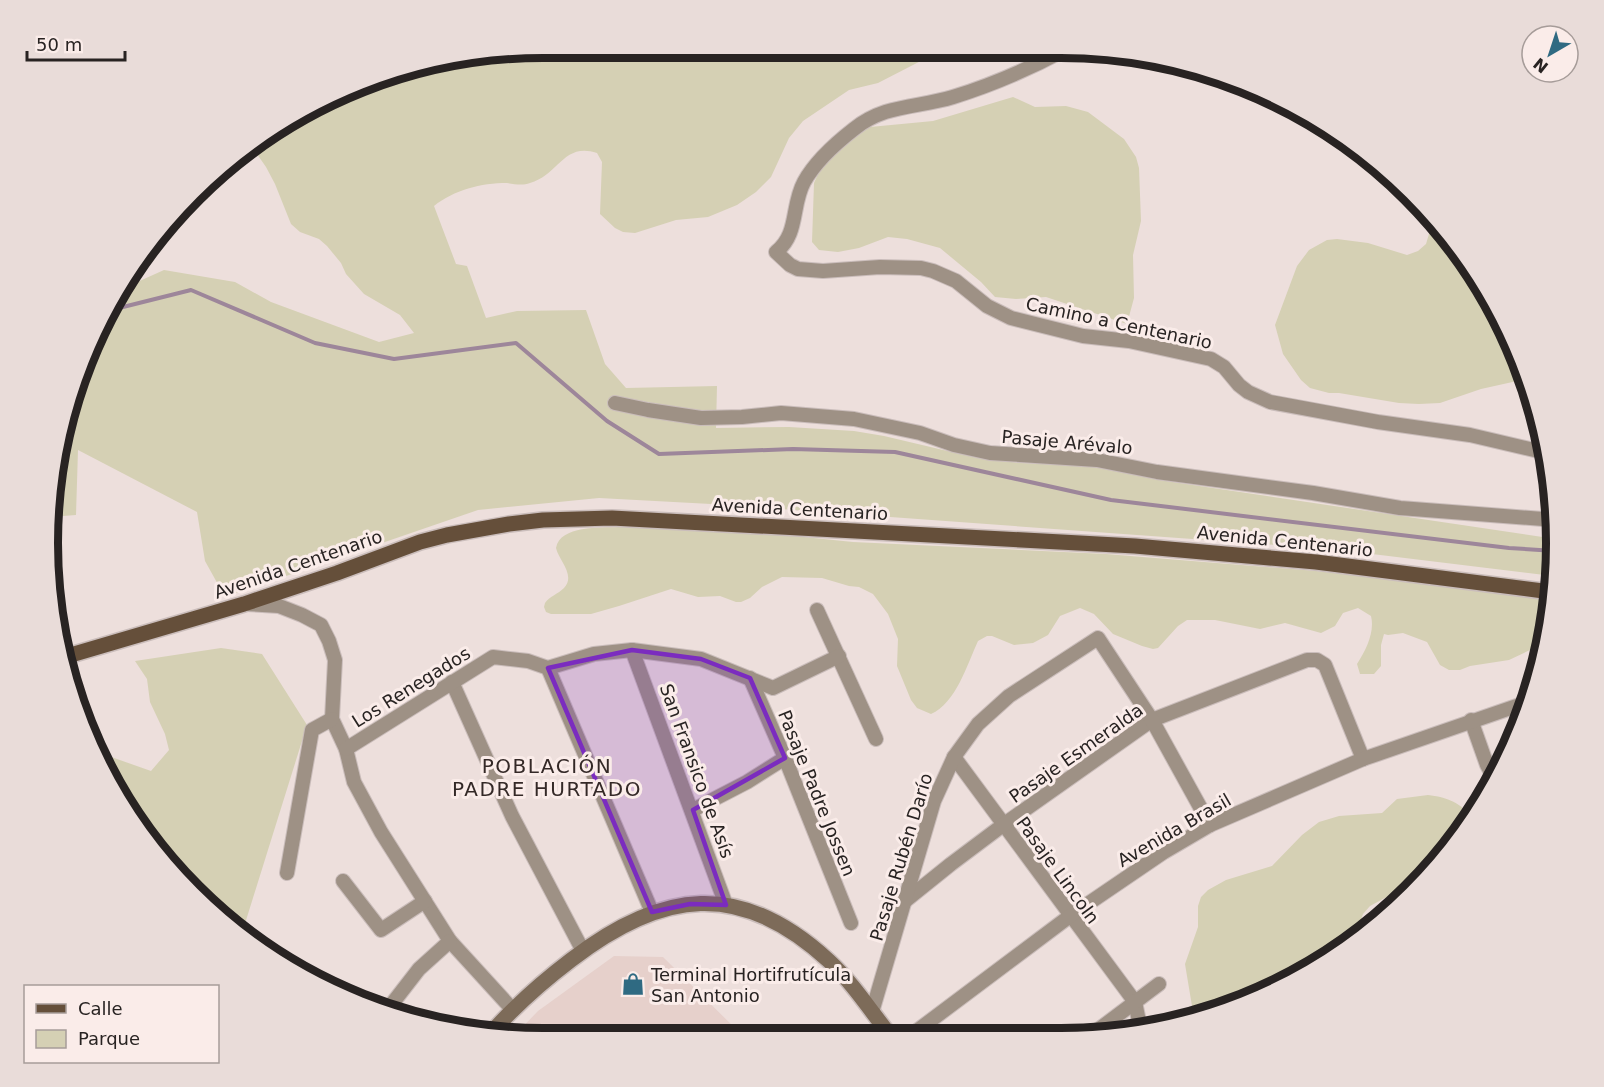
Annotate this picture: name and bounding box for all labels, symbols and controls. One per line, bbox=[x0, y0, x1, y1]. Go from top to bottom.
scale bar bbox=[27, 24, 124, 62]
north arrow bbox=[1520, 24, 1580, 84]
text: 50 m bbox=[36, 34, 82, 55]
text: N bbox=[1530, 54, 1552, 77]
street label: Camino a Centenario bbox=[1024, 293, 1214, 353]
street label: Pasaje Arévalo bbox=[1001, 426, 1133, 458]
street label: Avenida Centenario bbox=[711, 494, 889, 524]
street label: Avenida Centenario bbox=[1196, 521, 1374, 561]
street label: Avenida Centenario bbox=[211, 525, 385, 603]
street label: Los Renegados bbox=[348, 642, 474, 732]
street label: San Fransico de Asís bbox=[656, 681, 738, 861]
street label: Pasaje Esmeralda bbox=[1005, 699, 1147, 807]
street label: Pasaje Padre Jossen bbox=[774, 707, 860, 879]
district label: POBLACIÓN PADRE HURTADO bbox=[452, 754, 642, 801]
street label: Pasaje Rubén Darío bbox=[865, 771, 937, 943]
street label: Avenida Brasil bbox=[1113, 789, 1235, 871]
street label: Pasaje Lincoln bbox=[1012, 812, 1104, 928]
place label: Terminal Hortifrutícula San Antonio bbox=[650, 964, 851, 1006]
shop icon: Terminal Hortifrutícula San Antonio bbox=[620, 971, 646, 997]
legend bbox=[24, 985, 219, 1063]
text: Calle bbox=[78, 998, 123, 1019]
text: Parque bbox=[78, 1028, 140, 1049]

